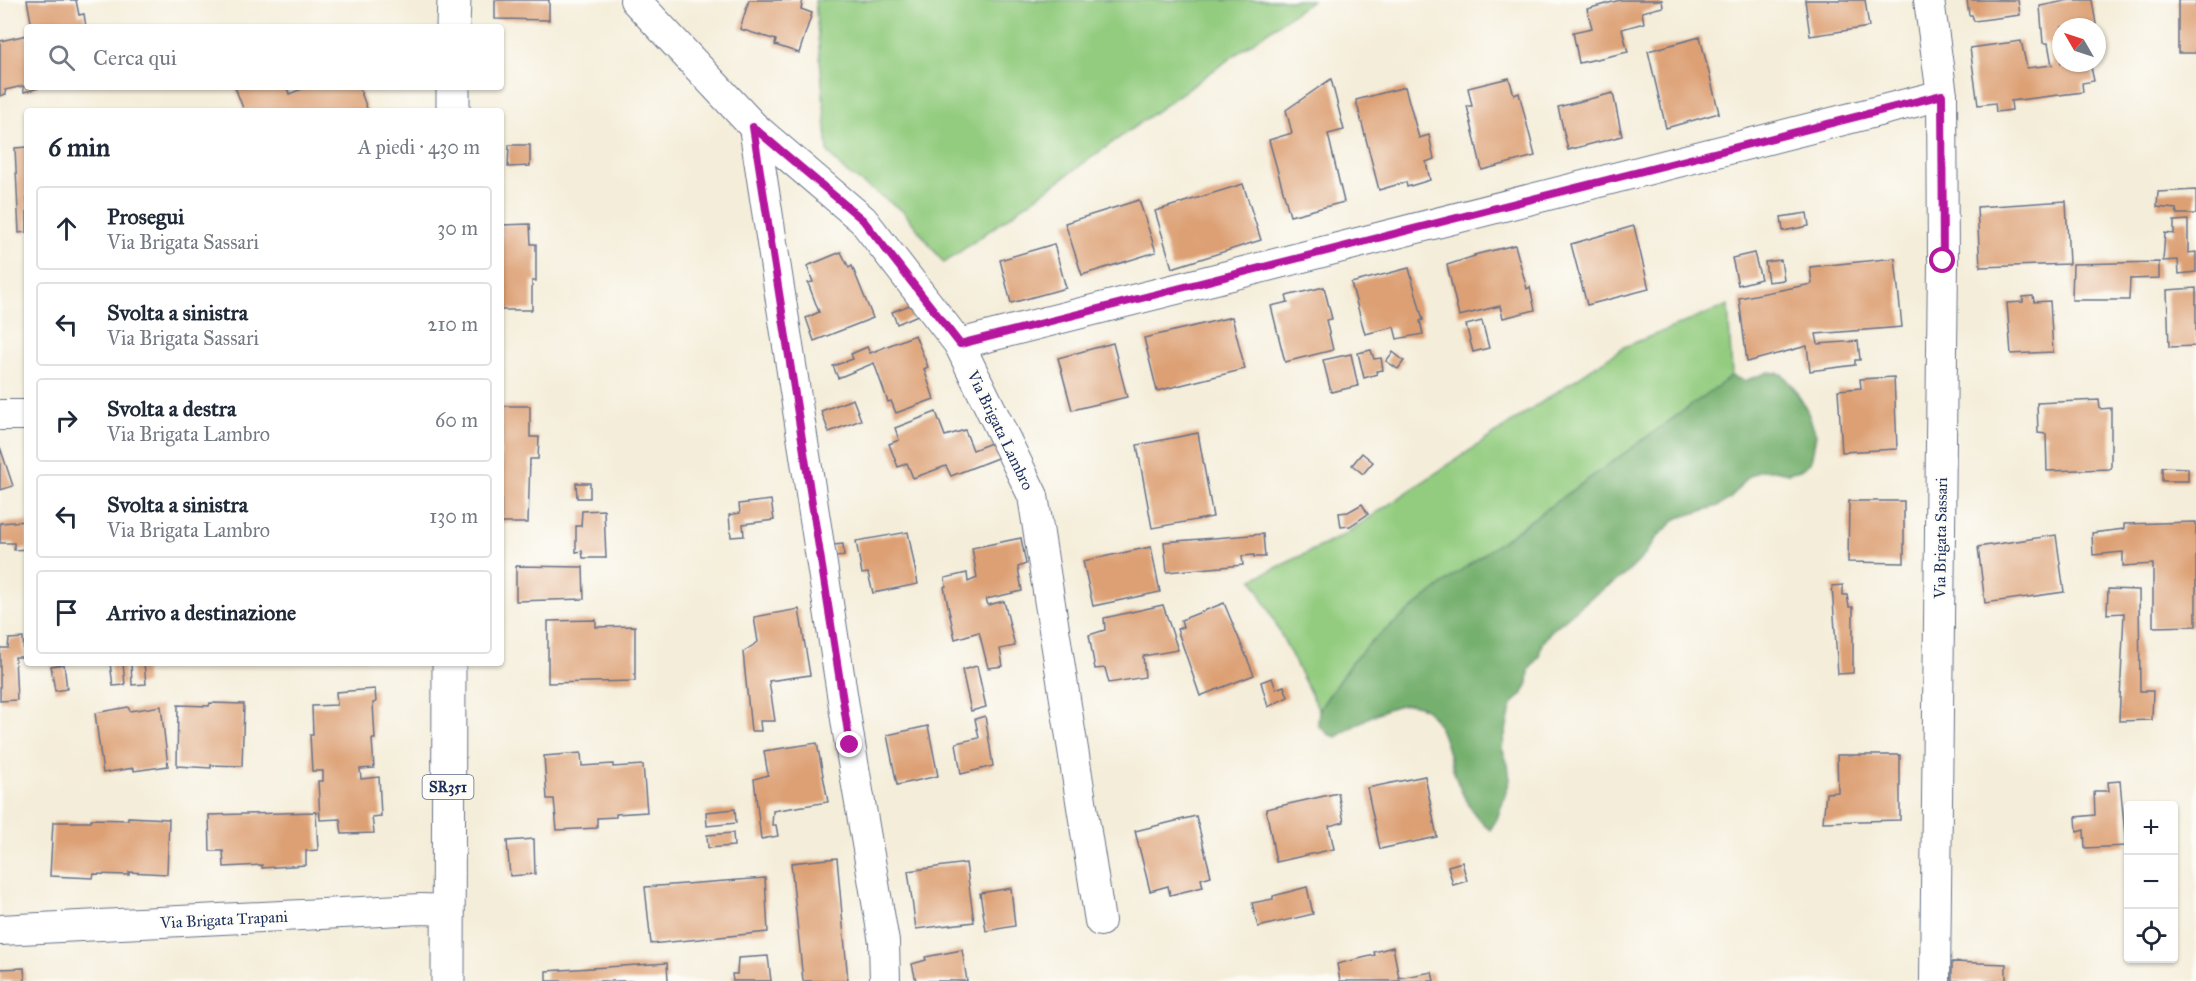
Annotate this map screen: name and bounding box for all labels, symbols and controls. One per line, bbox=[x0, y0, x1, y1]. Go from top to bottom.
north arrow bbox=[2052, 18, 2106, 72]
search box bbox=[24, 24, 504, 90]
icon: search bbox=[45, 41, 78, 74]
text: Cerca qui bbox=[93, 44, 177, 71]
text: 6 min bbox=[48, 131, 110, 163]
text: A piedi · 430 m bbox=[358, 135, 480, 159]
text: Prosegui bbox=[107, 203, 184, 230]
icon: ahead bbox=[50, 212, 83, 245]
text: 30 m bbox=[437, 216, 478, 240]
text: Via Brigata Sassari bbox=[107, 230, 259, 254]
route start bbox=[1929, 247, 1955, 273]
text: Svolta a sinistra bbox=[107, 299, 248, 326]
icon: left bbox=[50, 308, 83, 341]
text: 210 m bbox=[428, 312, 478, 336]
text: Via Brigata Sassari bbox=[107, 326, 259, 350]
street label: Via Brigata Lambro bbox=[962, 367, 1038, 493]
text: Svolta a destra bbox=[107, 395, 236, 422]
icon: right bbox=[50, 404, 83, 437]
text: 60 m bbox=[435, 408, 478, 432]
text: Via Brigata Lambro bbox=[107, 422, 270, 446]
street label: Via Brigata Sassari bbox=[1930, 477, 1952, 600]
text: Svolta a sinistra bbox=[107, 491, 248, 518]
icon: left bbox=[50, 500, 83, 533]
text: 130 m bbox=[429, 504, 478, 528]
text: Via Brigata Lambro bbox=[107, 518, 270, 542]
icon: arrive bbox=[50, 596, 83, 629]
text: Arrivo a destinazione bbox=[107, 599, 296, 626]
route end bbox=[836, 731, 862, 757]
road number: SR351 bbox=[422, 775, 474, 799]
map controls bbox=[2124, 801, 2178, 963]
button: + bbox=[2124, 801, 2178, 855]
button: − bbox=[2124, 855, 2178, 909]
street label: Via Brigata Trapani bbox=[159, 907, 289, 933]
button: locate bbox=[2124, 909, 2178, 963]

